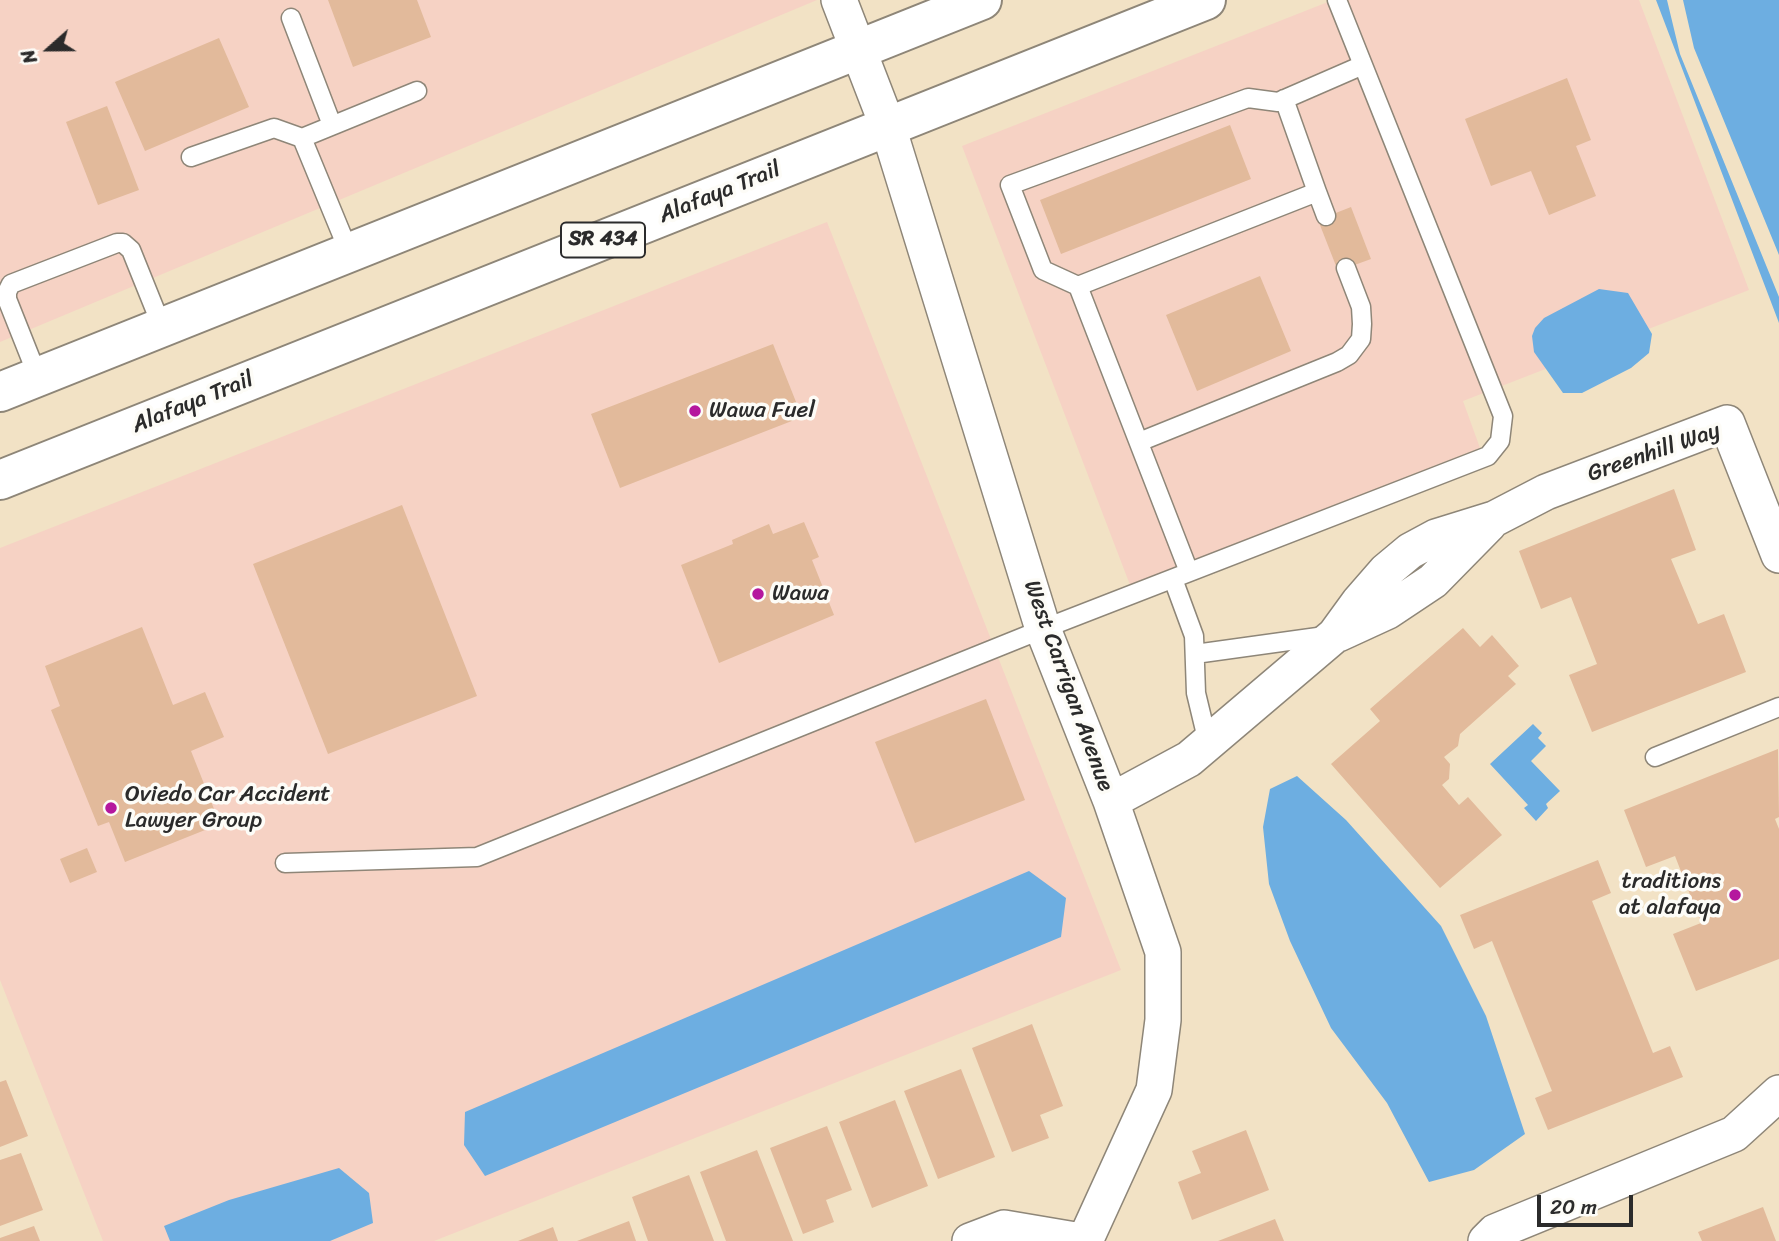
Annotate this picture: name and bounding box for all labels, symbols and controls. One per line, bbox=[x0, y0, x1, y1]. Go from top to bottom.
north arrow bbox=[14, 14, 84, 84]
text: N bbox=[11, 45, 47, 69]
street label: Alafaya Trail bbox=[655, 156, 785, 230]
road number: SR 434 bbox=[561, 222, 645, 258]
street label: Alafaya Trail bbox=[128, 366, 258, 440]
place label: Wawa Fuel bbox=[709, 397, 815, 425]
marker: Wawa Fuel bbox=[687, 403, 703, 419]
street label: Greenhill Way bbox=[1584, 417, 1724, 489]
street label: West Carrigan Avenue bbox=[1017, 577, 1119, 795]
place label: Wawa bbox=[772, 580, 829, 608]
marker: Wawa bbox=[750, 586, 766, 602]
place label: Oviedo Car Accident Lawyer Group bbox=[125, 781, 330, 835]
marker: Oviedo Car Accident Lawyer Group bbox=[103, 800, 119, 816]
place label: traditions at alafaya bbox=[1619, 868, 1721, 922]
marker: traditions at alafaya bbox=[1727, 887, 1743, 903]
scale bar bbox=[1541, 1182, 1637, 1226]
text: 20 m bbox=[1550, 1188, 1597, 1226]

